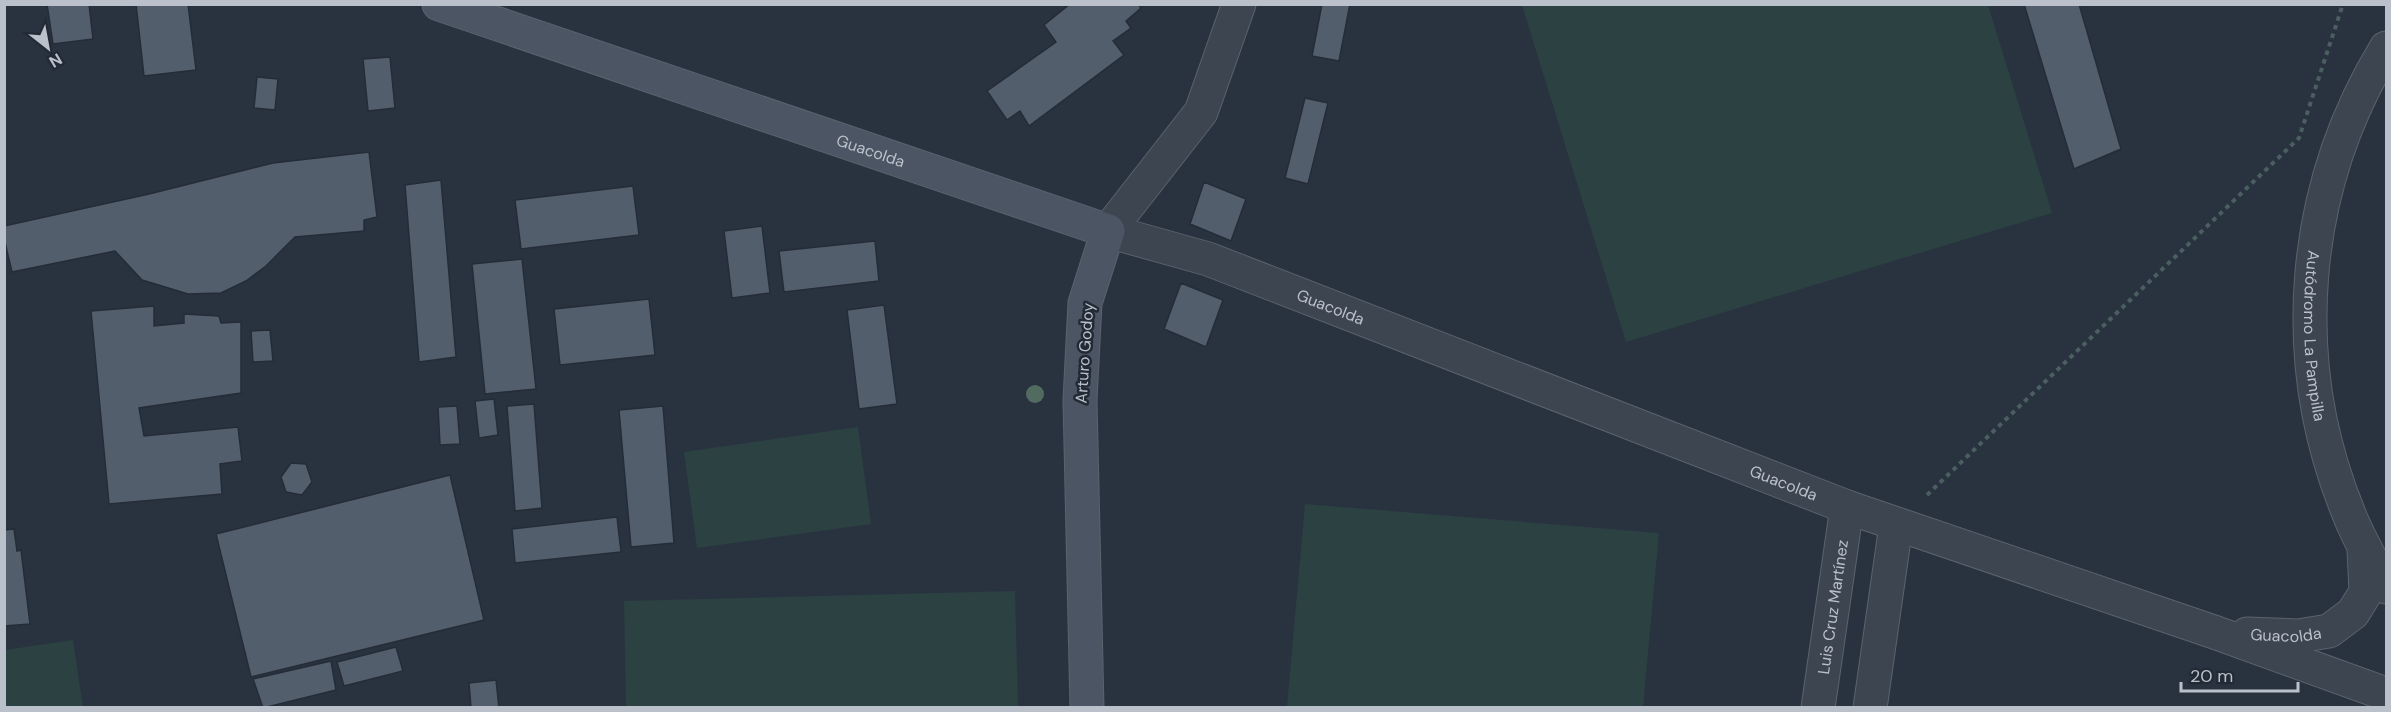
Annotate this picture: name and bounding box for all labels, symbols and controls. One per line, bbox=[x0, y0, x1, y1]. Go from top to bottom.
north arrow bbox=[18, 18, 78, 78]
text: N bbox=[45, 48, 66, 72]
street label: Guacolda bbox=[834, 130, 908, 172]
street label: Autódromo La Pampilla bbox=[2299, 249, 2330, 423]
street label: Guacolda bbox=[1294, 284, 1367, 330]
street label: Arturo Godoy bbox=[1071, 302, 1098, 404]
street label: Guacolda bbox=[1747, 460, 1821, 506]
street label: Luis Cruz Martínez bbox=[1813, 539, 1853, 676]
street label: Guacolda bbox=[2250, 622, 2323, 647]
scale bar bbox=[2181, 655, 2298, 693]
text: 20 m bbox=[2190, 664, 2233, 688]

